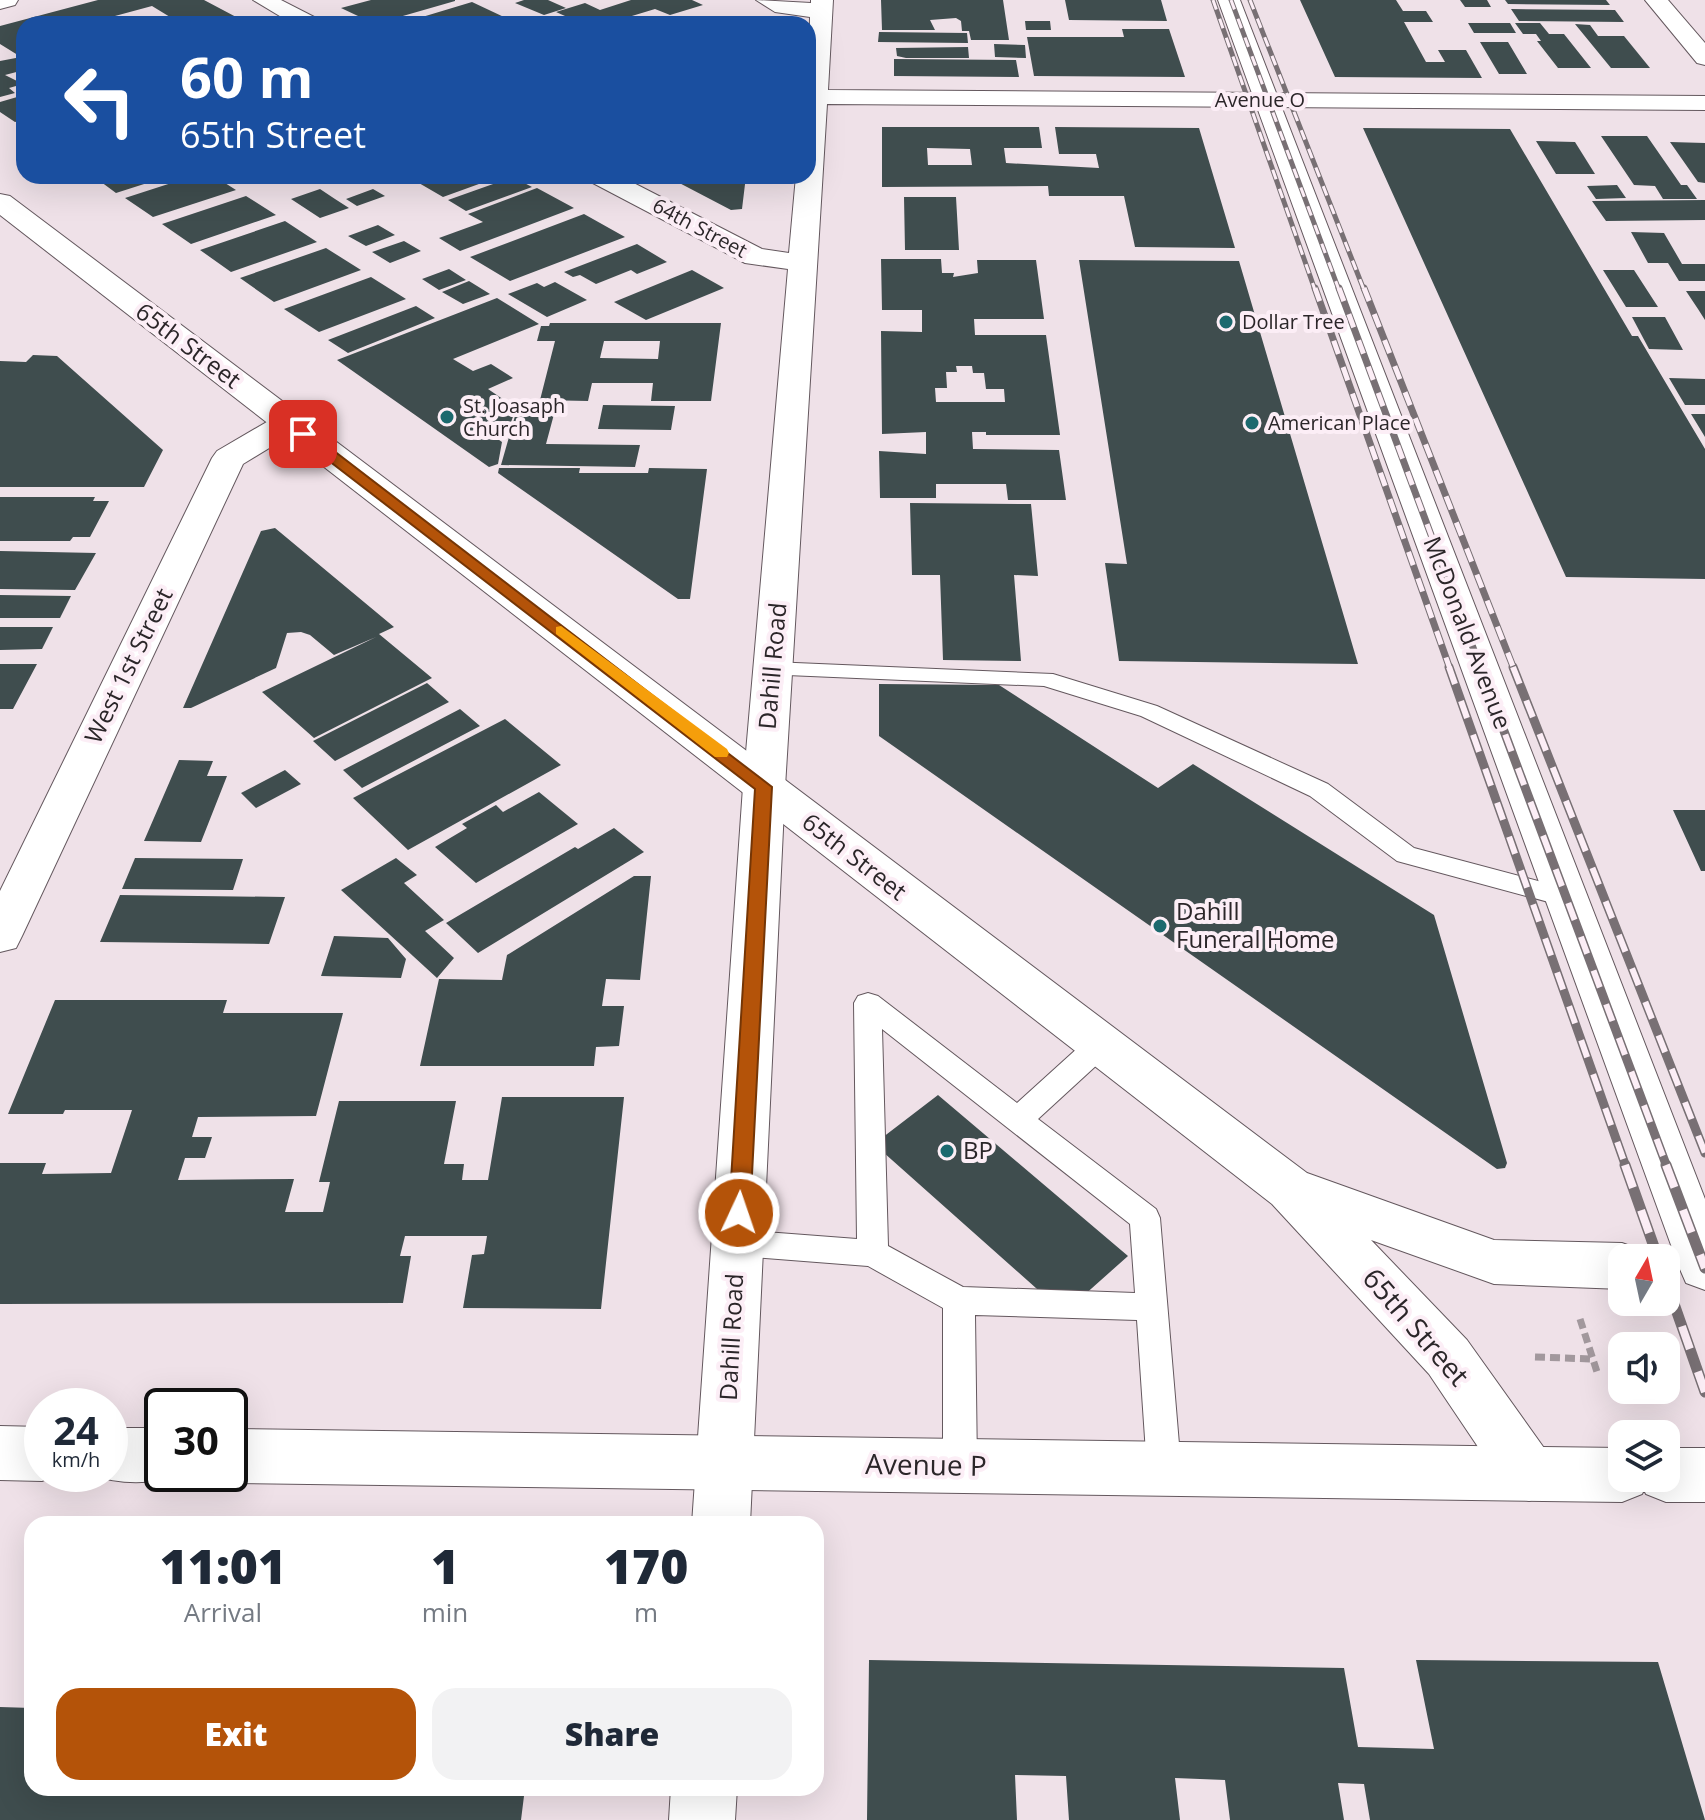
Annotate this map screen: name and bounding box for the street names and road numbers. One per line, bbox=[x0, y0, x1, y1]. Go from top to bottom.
street label: Avenue O bbox=[1215, 86, 1305, 113]
street label: 64th Street bbox=[648, 191, 752, 264]
street label: 65th Street bbox=[129, 294, 248, 395]
street label: McDonald Avenue bbox=[1417, 532, 1520, 733]
street label: West 1st Street bbox=[76, 582, 179, 748]
street label: Dahill Road bbox=[750, 601, 793, 731]
street label: 65th Street bbox=[796, 805, 914, 907]
street label: 65th Street bbox=[1355, 1259, 1479, 1393]
street label: Dahill Road bbox=[711, 1273, 750, 1401]
street label: Avenue P bbox=[865, 1444, 987, 1484]

